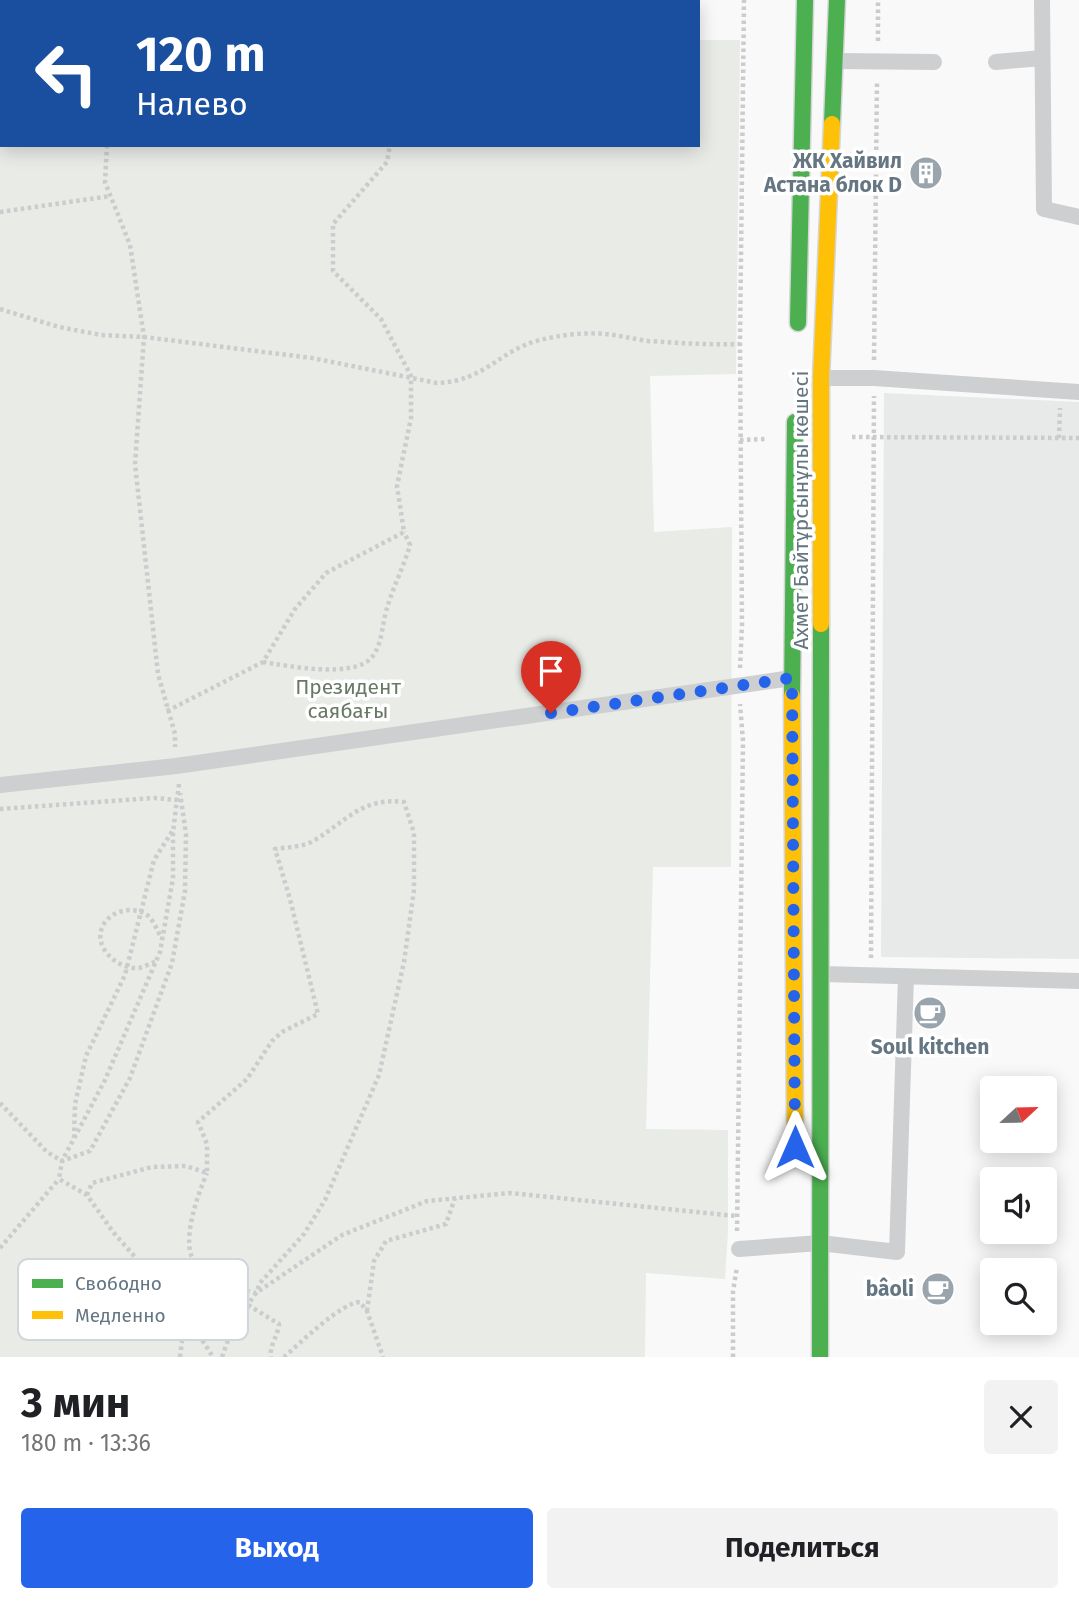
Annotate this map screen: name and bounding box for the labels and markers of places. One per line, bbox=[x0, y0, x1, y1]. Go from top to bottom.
place label: ЖК Хайвил Астана блок D bbox=[763, 148, 902, 198]
building icon: ЖК Хайвил Астана блок D bbox=[907, 154, 945, 192]
pin bbox=[521, 641, 581, 713]
cafe icon: Soul kitchen bbox=[911, 994, 949, 1032]
place label: Soul kitchen bbox=[871, 1034, 989, 1060]
cafe icon: bâoli bbox=[919, 1270, 957, 1308]
place label: bâoli bbox=[866, 1276, 914, 1302]

